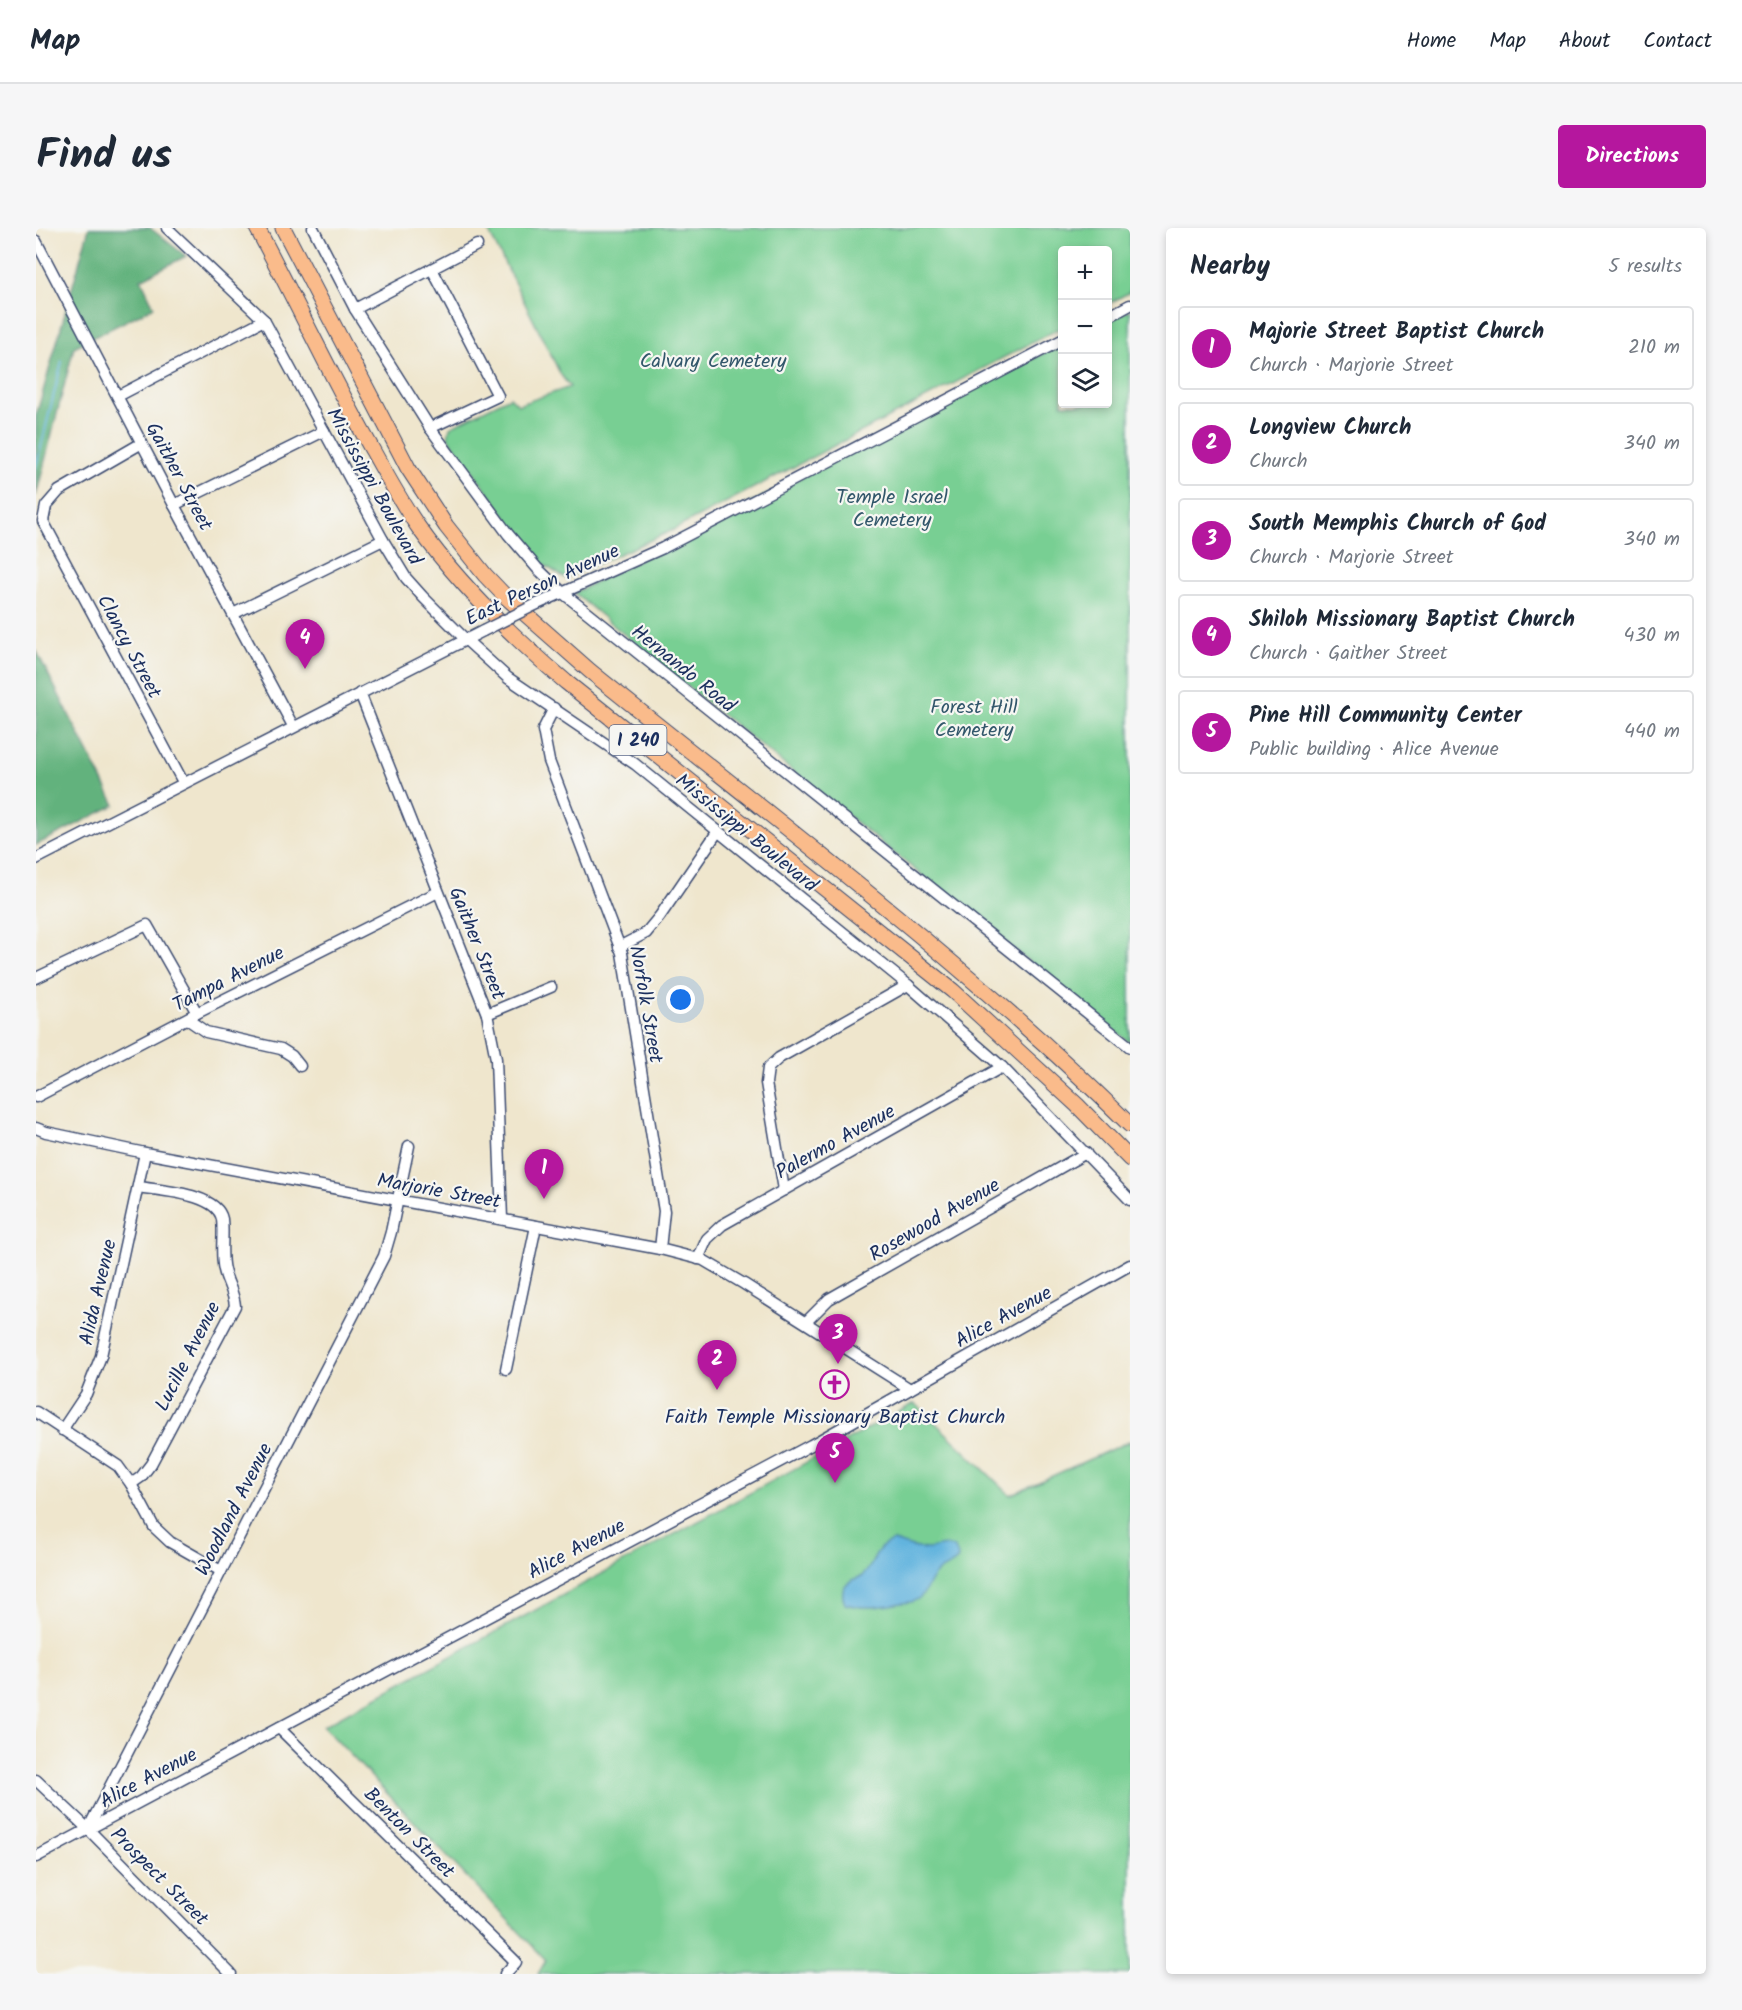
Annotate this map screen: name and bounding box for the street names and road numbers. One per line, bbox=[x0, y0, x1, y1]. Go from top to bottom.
street label: Mississippi Boulevard bbox=[317, 402, 430, 572]
street label: Gaither Street bbox=[136, 417, 220, 537]
street label: East Person Avenue bbox=[460, 536, 625, 636]
street label: Clancy Street bbox=[87, 589, 169, 705]
street label: Hernando Road bbox=[623, 617, 743, 723]
road number: I 240 bbox=[610, 725, 666, 755]
street label: Mississippi Boulevard bbox=[667, 766, 825, 902]
street label: Gaither Street bbox=[439, 883, 513, 1005]
street label: Tampa Avenue bbox=[167, 938, 290, 1022]
street label: Norfolk Street bbox=[619, 943, 671, 1066]
street label: Palermo Avenue bbox=[770, 1097, 902, 1189]
street label: Marjorie Street bbox=[374, 1165, 503, 1219]
street label: Rosewood Avenue bbox=[863, 1170, 1007, 1271]
street label: Alida Avenue bbox=[71, 1236, 127, 1349]
street label: Alice Avenue bbox=[950, 1278, 1058, 1358]
street label: Lucille Avenue bbox=[147, 1296, 230, 1418]
street label: Woodland Avenue bbox=[187, 1438, 282, 1582]
street label: Alice Avenue bbox=[522, 1511, 632, 1589]
street label: Alice Avenue bbox=[94, 1740, 204, 1818]
street label: Benton Street bbox=[355, 1780, 462, 1887]
street label: Prospect Street bbox=[102, 1820, 216, 1935]

